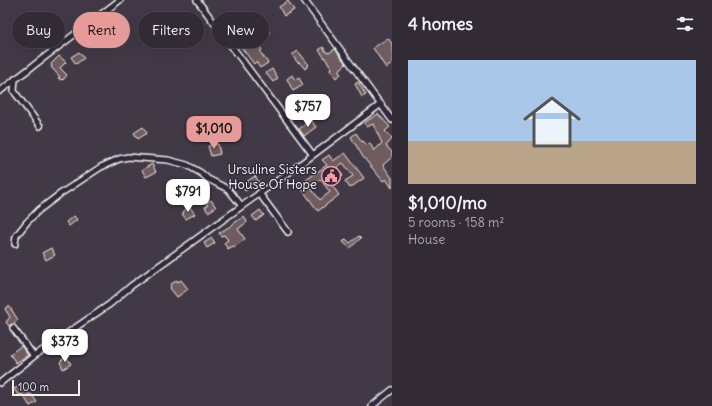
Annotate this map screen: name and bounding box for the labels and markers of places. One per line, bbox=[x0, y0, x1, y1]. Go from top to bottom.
pin: $757 bbox=[284, 94, 332, 128]
pin: $1,010 bbox=[181, 116, 247, 150]
place label: Ursuline Sisters House Of Hope bbox=[227, 161, 317, 193]
public building icon: Ursuline Sisters House Of Hope bbox=[320, 165, 342, 187]
pin: $791 bbox=[164, 179, 212, 213]
pin: $373 bbox=[41, 329, 89, 363]

